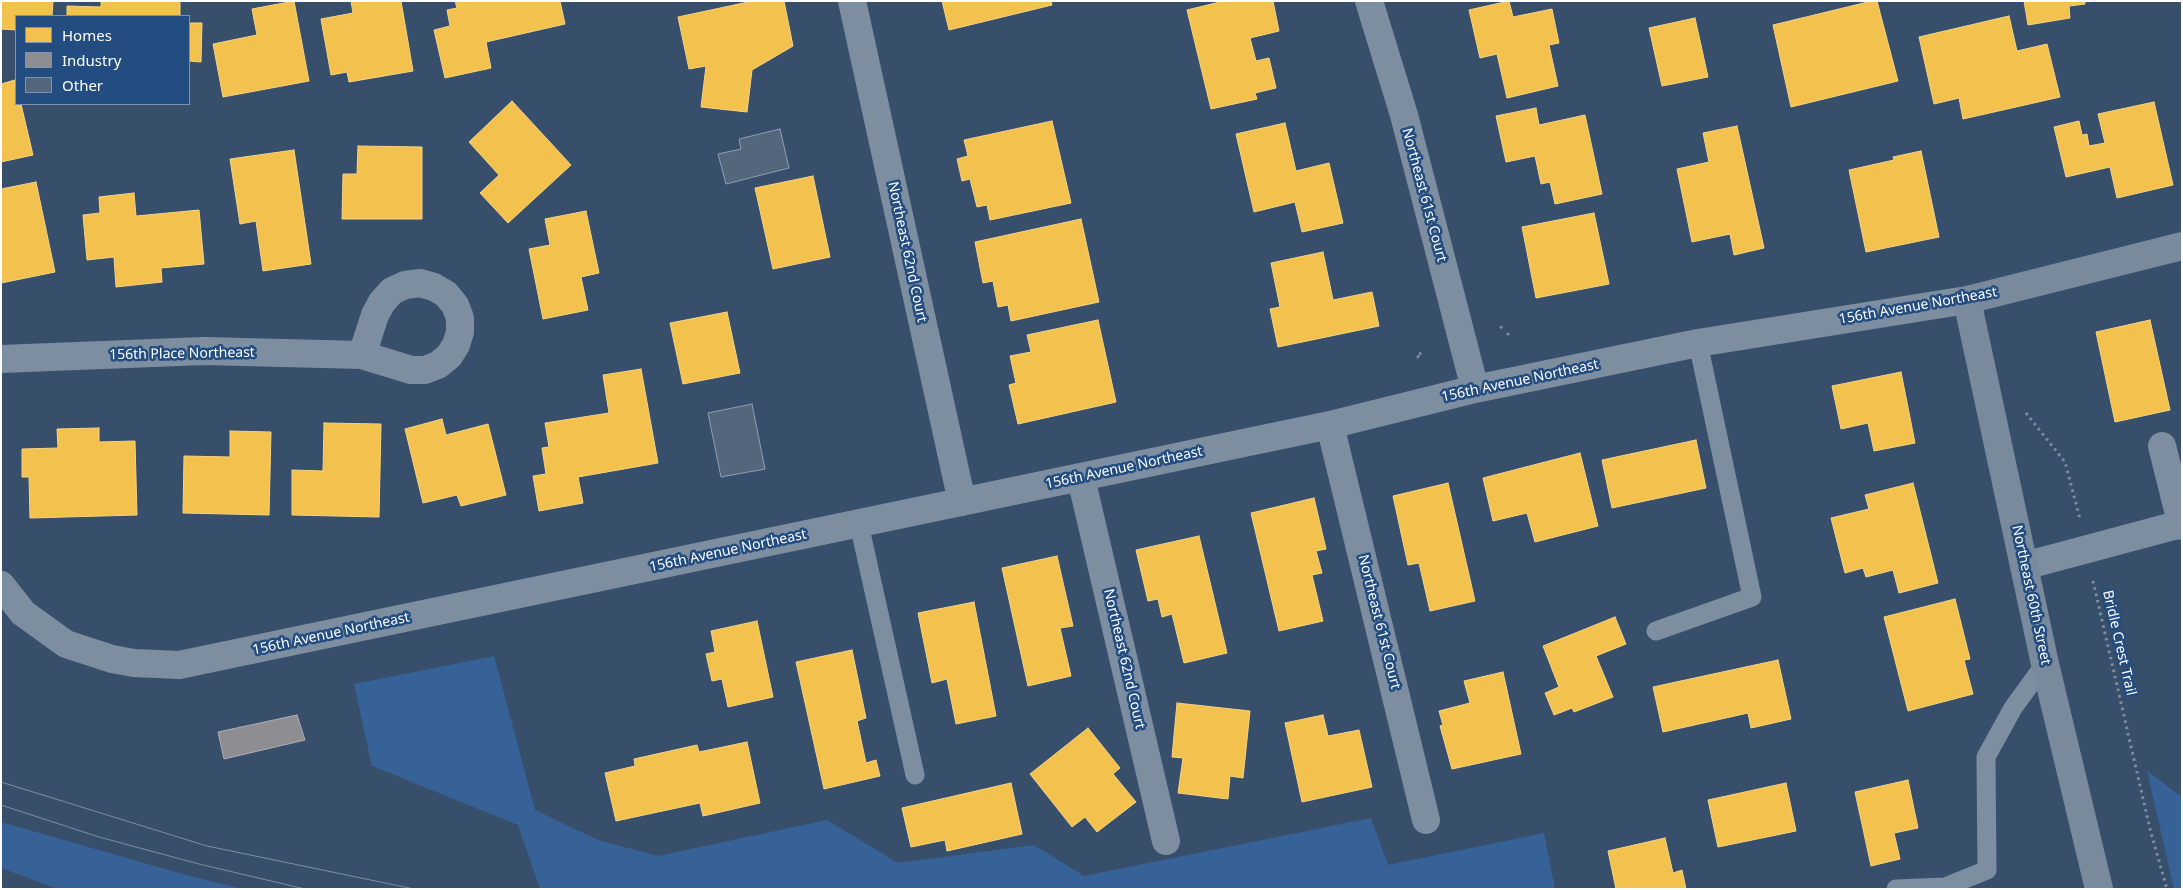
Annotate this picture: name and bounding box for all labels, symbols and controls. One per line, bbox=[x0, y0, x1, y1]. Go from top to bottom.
legend bbox=[15, 15, 190, 105]
text: Homes bbox=[62, 25, 112, 45]
text: Industry bbox=[62, 50, 121, 70]
text: Other bbox=[62, 75, 103, 95]
street label: Northeast 61st Court bbox=[1398, 126, 1450, 264]
street label: Northeast 62nd Court bbox=[884, 180, 930, 324]
street label: 156th Avenue Northeast bbox=[1838, 284, 1998, 328]
street label: 156th Place Northeast bbox=[109, 344, 255, 364]
street label: 156th Avenue Northeast bbox=[1440, 356, 1600, 406]
street label: 156th Avenue Northeast bbox=[1044, 443, 1204, 493]
street label: Northeast 60th Street bbox=[2008, 524, 2054, 666]
street label: 156th Avenue Northeast bbox=[648, 526, 808, 576]
street label: Northeast 61st Court bbox=[1354, 553, 1404, 691]
street label: Northeast 62nd Court bbox=[1100, 587, 1148, 731]
street label: Bridle Crest Trail bbox=[2099, 589, 2139, 697]
street label: 156th Avenue Northeast bbox=[251, 609, 411, 659]

